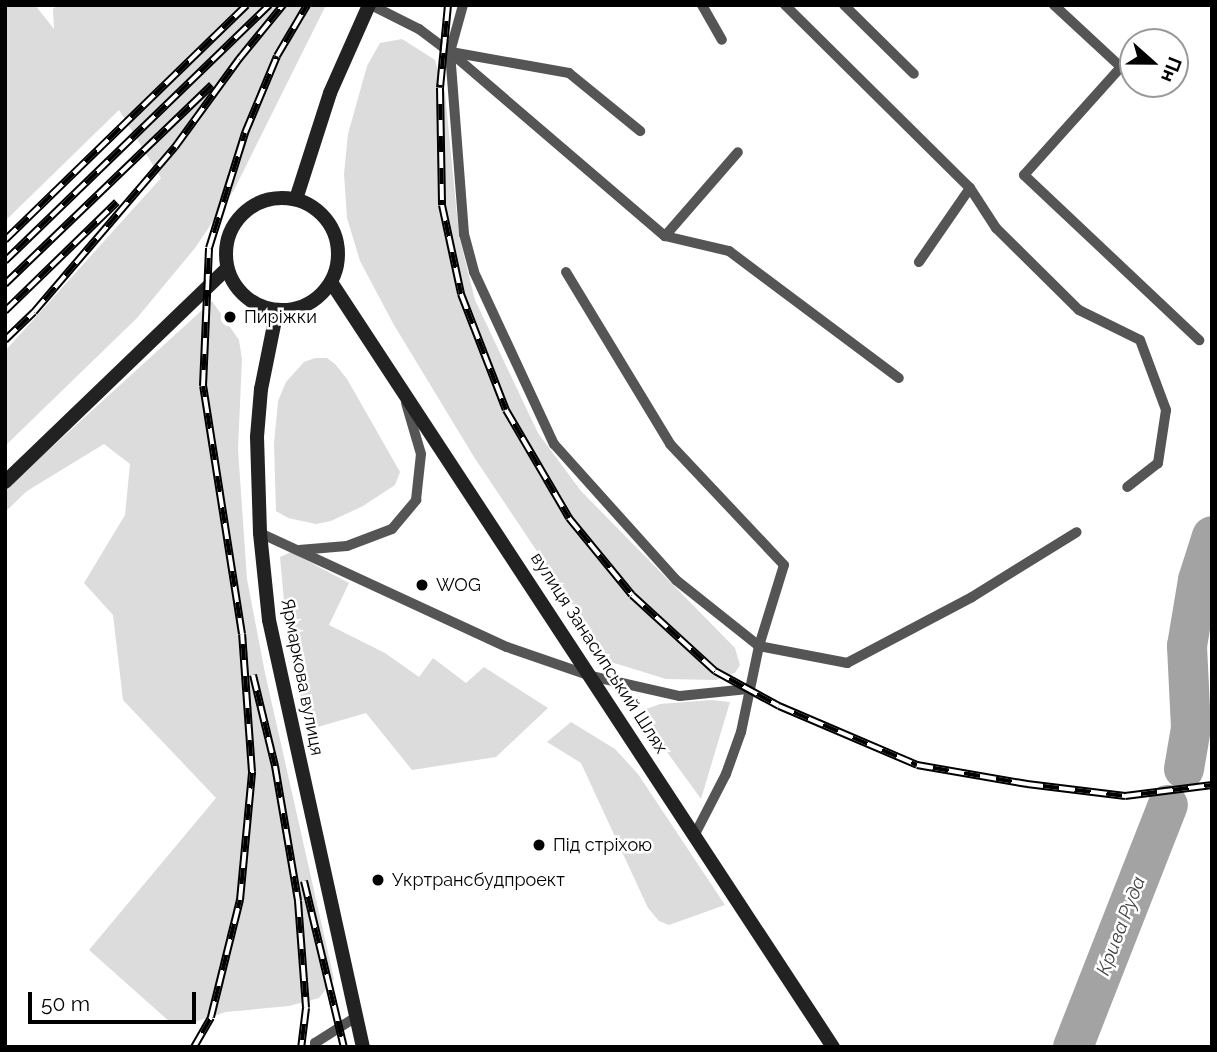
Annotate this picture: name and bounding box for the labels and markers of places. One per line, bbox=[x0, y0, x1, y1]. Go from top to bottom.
place label: Пиріжки bbox=[244, 306, 317, 328]
marker: Пиріжки bbox=[222, 309, 238, 325]
place label: WOG bbox=[436, 574, 481, 596]
marker: WOG bbox=[414, 577, 430, 593]
place label: Під стріхою bbox=[553, 834, 652, 856]
marker: Під стріхою bbox=[531, 837, 547, 853]
place label: Укртрансбудпроект bbox=[392, 869, 565, 891]
marker: Укртрансбудпроект bbox=[370, 872, 386, 888]

